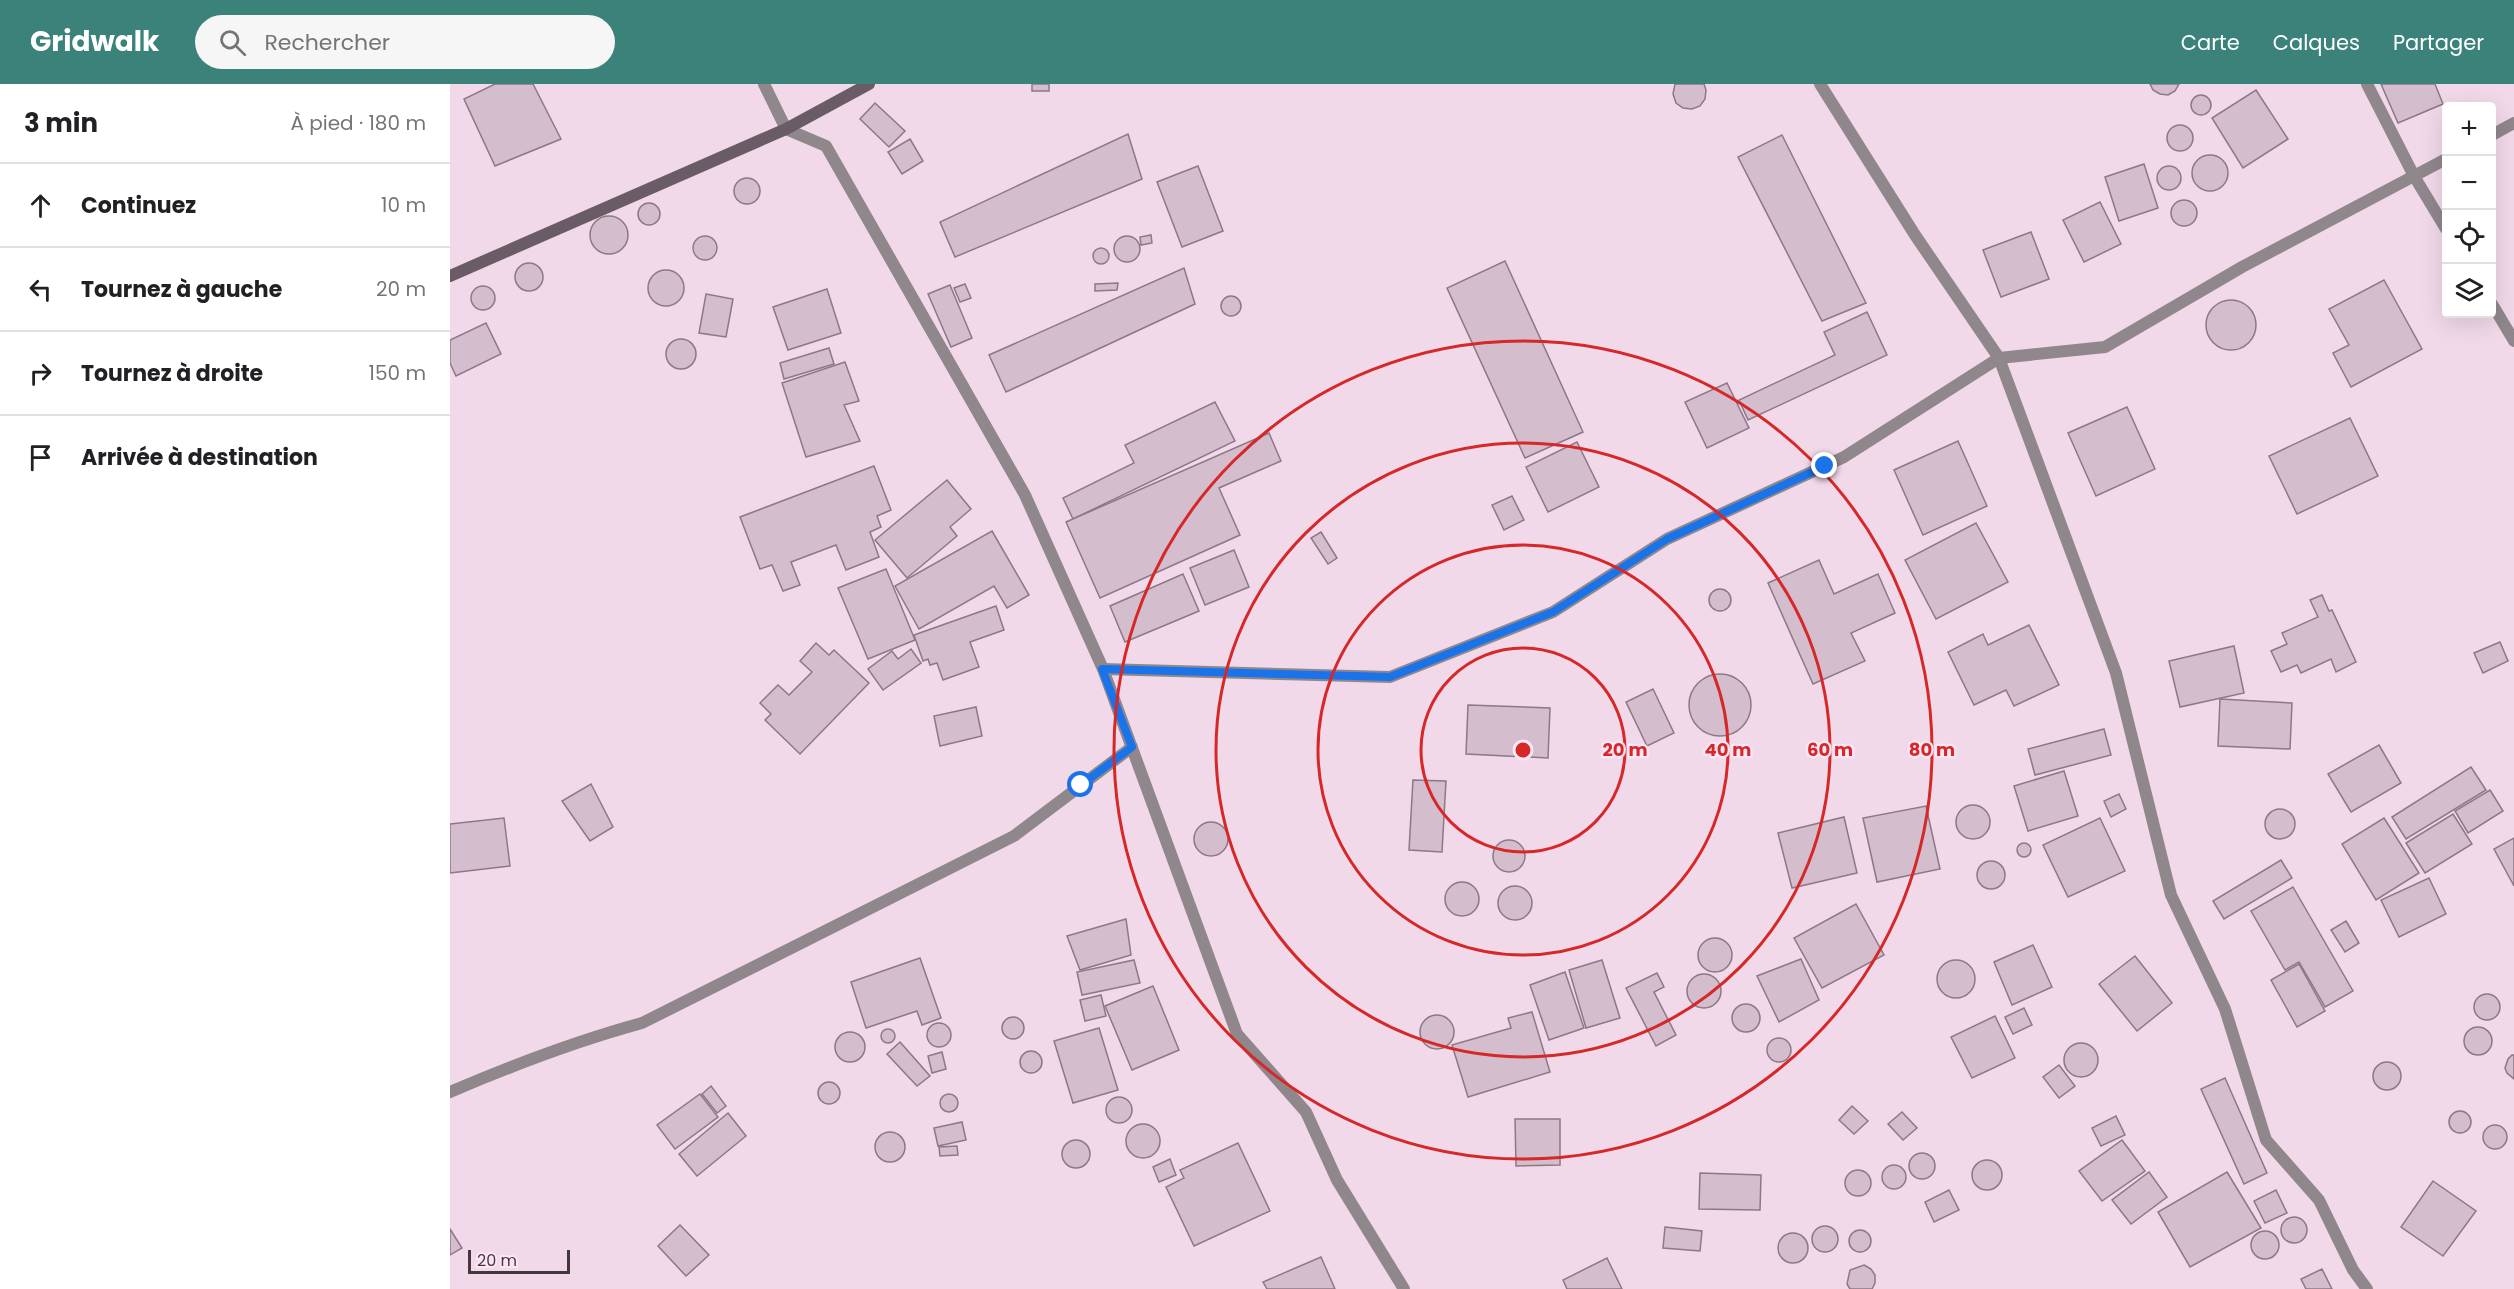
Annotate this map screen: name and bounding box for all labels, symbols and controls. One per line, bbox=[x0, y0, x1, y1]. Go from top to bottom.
search box bbox=[195, 15, 615, 69]
text: Gridwalk bbox=[30, 22, 159, 61]
icon: search bbox=[216, 26, 249, 59]
text: Rechercher bbox=[264, 27, 390, 58]
text: Carte bbox=[2181, 28, 2240, 57]
text: Calques bbox=[2273, 28, 2360, 57]
text: Partager bbox=[2393, 28, 2484, 57]
map controls bbox=[2442, 102, 2496, 318]
button: + bbox=[2442, 102, 2496, 156]
text: 3 min bbox=[24, 105, 98, 141]
text: À pied · 180 m bbox=[290, 109, 426, 137]
button: − bbox=[2442, 156, 2496, 210]
icon: ahead bbox=[24, 189, 57, 222]
text: Continuez bbox=[81, 190, 196, 221]
text: 10 m bbox=[381, 191, 426, 219]
button: locate bbox=[2442, 210, 2496, 264]
button: layers bbox=[2442, 264, 2496, 318]
icon: left bbox=[24, 273, 57, 306]
text: Tournez à gauche bbox=[81, 274, 282, 305]
text: 20 m bbox=[376, 275, 426, 303]
icon: right bbox=[24, 357, 57, 390]
text: Tournez à droite bbox=[81, 358, 263, 389]
text: 150 m bbox=[369, 359, 426, 387]
icon: arrive bbox=[24, 441, 57, 474]
text: Arrivée à destination bbox=[81, 442, 318, 473]
route end bbox=[1811, 452, 1837, 478]
text: 20 m bbox=[1603, 737, 1647, 762]
text: 40 m bbox=[1705, 737, 1751, 762]
text: 60 m bbox=[1807, 737, 1853, 762]
text: 80 m bbox=[1909, 737, 1955, 762]
centre of rings bbox=[1513, 740, 1533, 760]
route start bbox=[1067, 771, 1093, 797]
scale bar bbox=[468, 1247, 570, 1274]
text: 20 m bbox=[477, 1249, 517, 1272]

